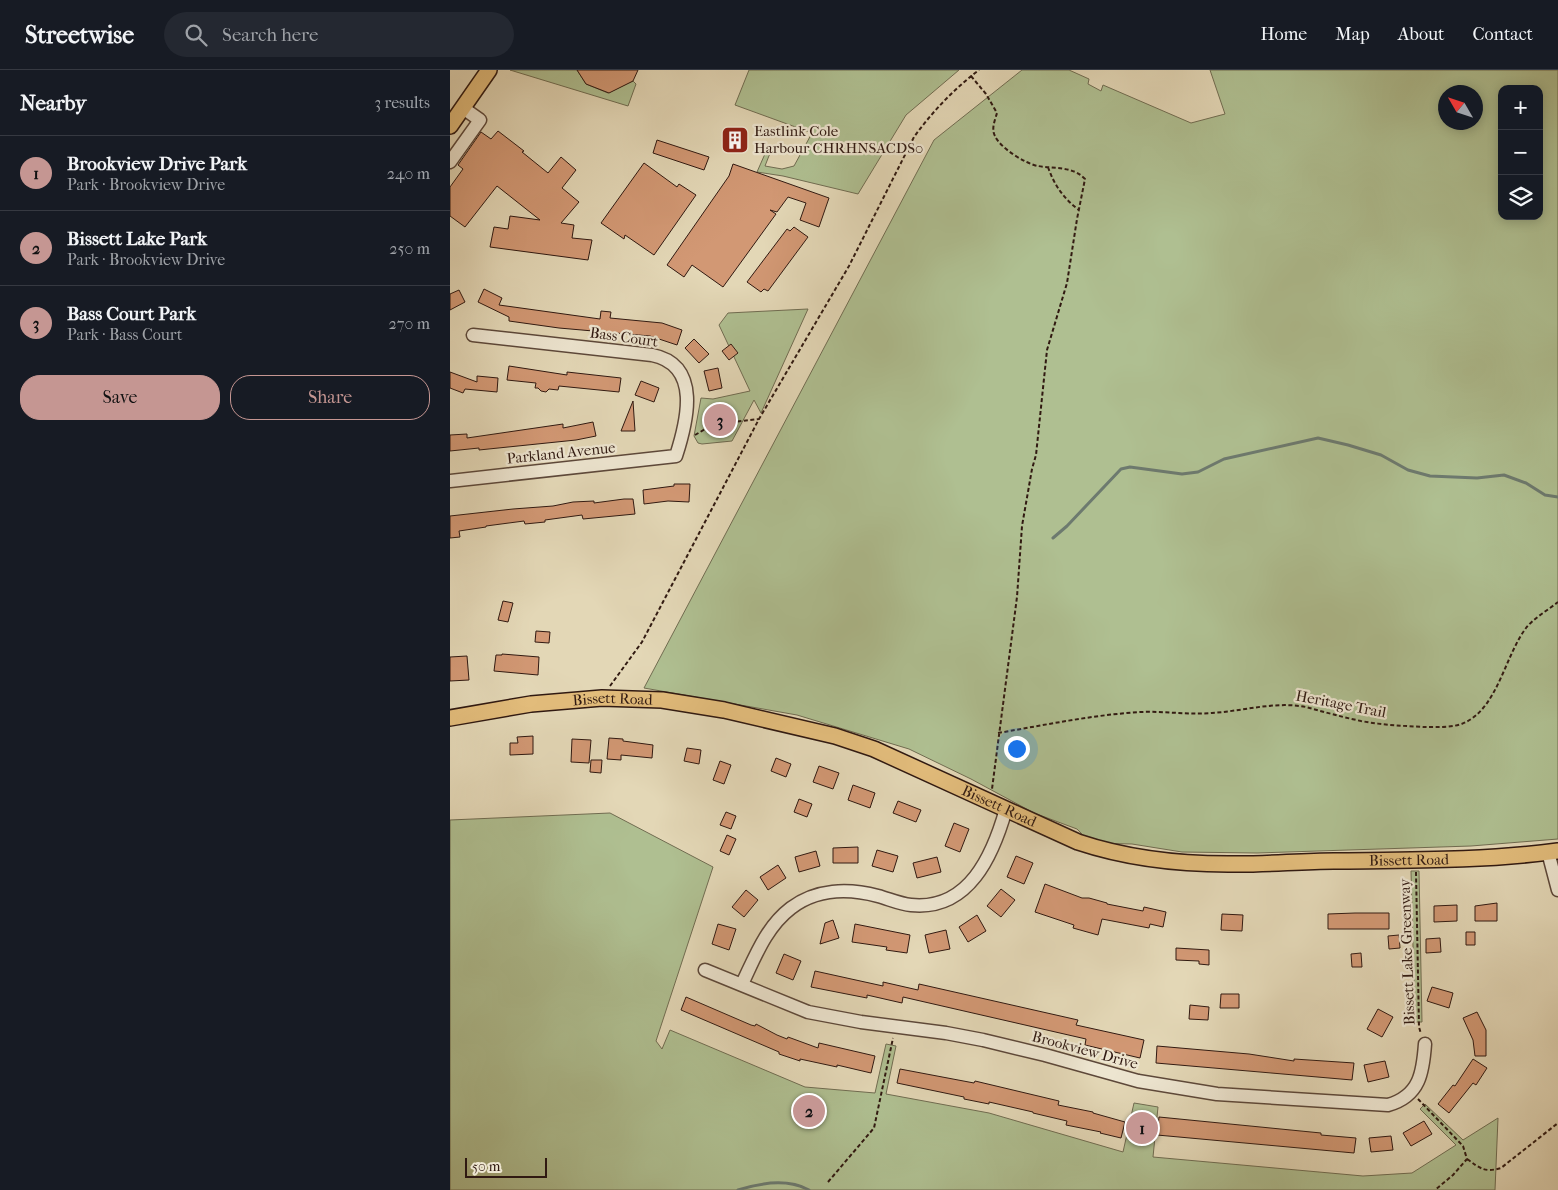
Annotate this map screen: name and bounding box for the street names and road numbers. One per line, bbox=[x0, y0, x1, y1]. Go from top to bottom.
street label: Bass Court bbox=[589, 323, 660, 351]
street label: Parkland Avenue bbox=[506, 438, 617, 468]
street label: Heritage Trail bbox=[1294, 686, 1388, 722]
street label: Bissett Road bbox=[572, 689, 654, 709]
street label: Bissett Road bbox=[959, 781, 1040, 831]
street label: Bissett Road bbox=[1369, 850, 1450, 870]
street label: Bissett Lake Greenway bbox=[1395, 877, 1419, 1026]
street label: Brookview Drive bbox=[1030, 1027, 1141, 1073]

